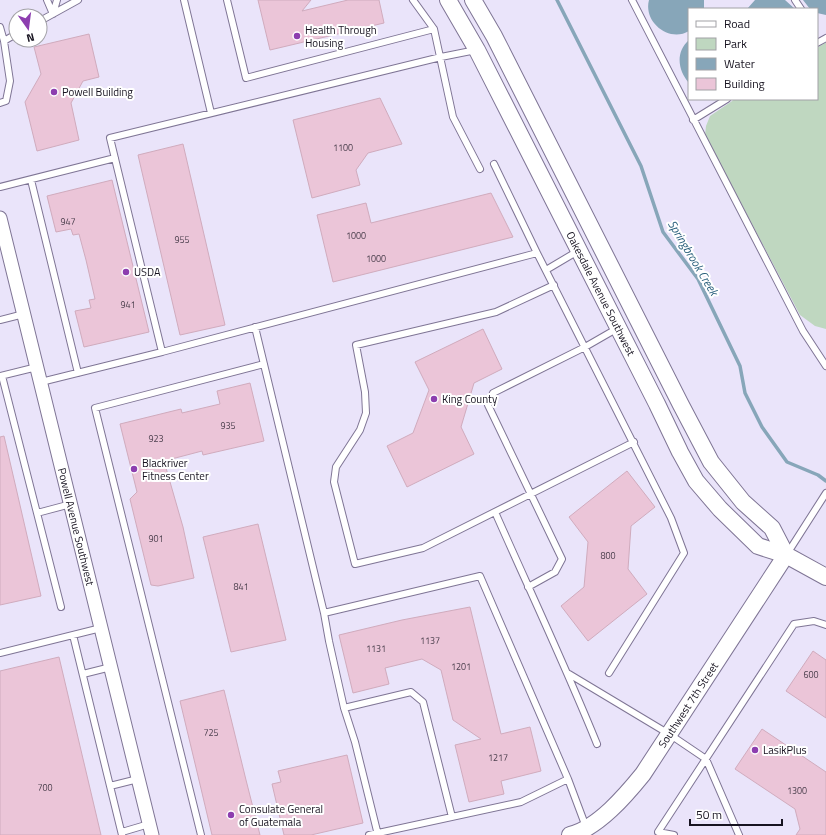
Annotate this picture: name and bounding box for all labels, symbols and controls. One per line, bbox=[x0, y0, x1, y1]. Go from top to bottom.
north arrow bbox=[8, 8, 48, 48]
legend bbox=[688, 8, 818, 100]
text: Road bbox=[724, 14, 750, 33]
place label: Health Through Housing bbox=[305, 22, 377, 51]
text: N bbox=[25, 29, 36, 46]
marker: Health Through Housing bbox=[292, 31, 302, 41]
text: Park bbox=[724, 34, 747, 53]
text: Water bbox=[724, 54, 755, 73]
text: Building bbox=[724, 74, 765, 93]
place label: Powell Building bbox=[62, 84, 133, 100]
marker: Powell Building bbox=[49, 87, 59, 97]
house number: 1100 bbox=[333, 141, 353, 154]
house number: 947 bbox=[60, 215, 76, 228]
water label: Springbrook Creek bbox=[663, 216, 724, 301]
house number: 1000 bbox=[346, 229, 366, 242]
street label: Oakesdale Avenue Southwest bbox=[563, 229, 639, 359]
house number: 955 bbox=[174, 233, 190, 246]
house number: 1000 bbox=[366, 252, 386, 265]
place label: USDA bbox=[134, 264, 161, 280]
marker: USDA bbox=[121, 267, 131, 277]
house number: 941 bbox=[120, 298, 136, 311]
place label: King County bbox=[442, 391, 498, 407]
marker: King County bbox=[429, 394, 439, 404]
house number: 935 bbox=[220, 419, 236, 432]
house number: 923 bbox=[148, 432, 164, 445]
place label: Blackriver Fitness Center bbox=[142, 455, 209, 484]
marker: Blackriver Fitness Center bbox=[129, 464, 139, 474]
street label: Powell Avenue Southwest bbox=[54, 466, 98, 587]
house number: 901 bbox=[148, 532, 164, 545]
house number: 800 bbox=[600, 549, 616, 562]
house number: 841 bbox=[233, 580, 249, 593]
house number: 1137 bbox=[420, 634, 440, 647]
house number: 1131 bbox=[366, 642, 386, 655]
street label: Southwest 7th Street bbox=[654, 659, 722, 751]
house number: 1201 bbox=[451, 660, 471, 673]
house number: 600 bbox=[803, 668, 819, 681]
house number: 725 bbox=[203, 726, 219, 739]
place label: LasikPlus bbox=[763, 742, 807, 758]
marker: LasikPlus bbox=[750, 745, 760, 755]
house number: 1217 bbox=[488, 751, 508, 764]
house number: 700 bbox=[37, 781, 53, 794]
house number: 1300 bbox=[787, 784, 807, 797]
place label: Consulate General of Guatemala bbox=[239, 801, 323, 830]
scale bar bbox=[690, 801, 782, 827]
text: 50 m bbox=[696, 805, 722, 824]
marker: Consulate General of Guatemala bbox=[226, 810, 236, 820]

